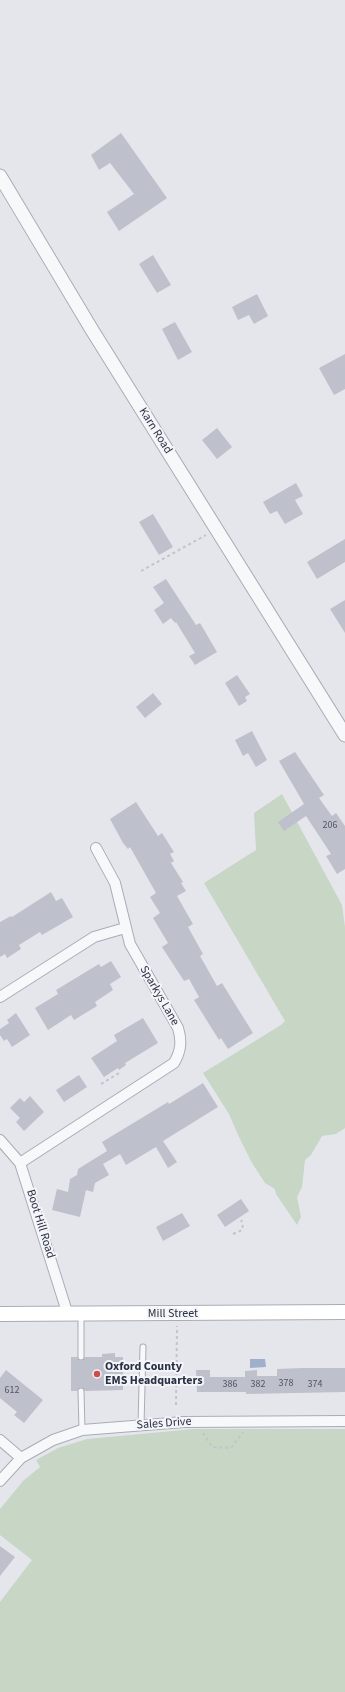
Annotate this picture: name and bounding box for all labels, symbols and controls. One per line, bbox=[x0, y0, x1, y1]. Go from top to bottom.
street label: Karn Road bbox=[135, 405, 175, 457]
house number: 206 bbox=[323, 820, 337, 832]
street label: Sparkys Lane bbox=[136, 964, 182, 1028]
street label: Boot Hill Road bbox=[23, 1188, 57, 1260]
street label: Mill Street bbox=[148, 1307, 198, 1321]
place label: Oxford County EMS Headquarters bbox=[105, 1360, 203, 1388]
marker: Oxford County EMS Headquarters bbox=[92, 1369, 102, 1379]
house number: 378 bbox=[279, 1378, 293, 1390]
house number: 386 bbox=[223, 1379, 237, 1391]
house number: 382 bbox=[251, 1379, 265, 1391]
house number: 374 bbox=[308, 1379, 322, 1391]
house number: 612 bbox=[5, 1385, 19, 1397]
street label: Sales Drive bbox=[136, 1415, 192, 1433]

